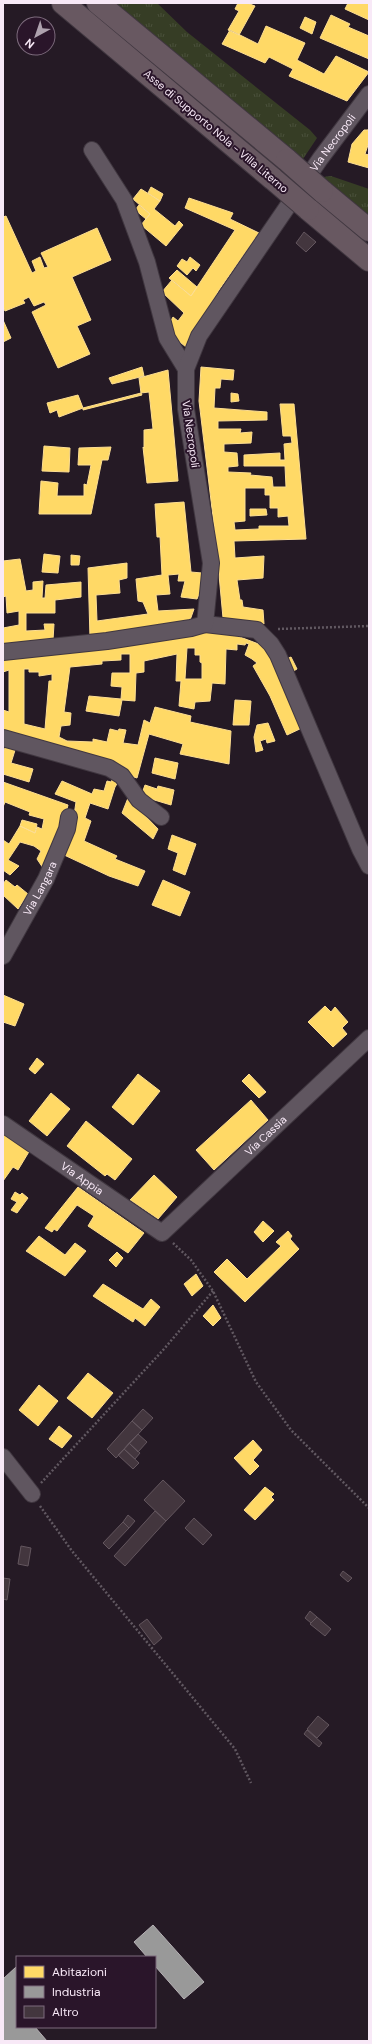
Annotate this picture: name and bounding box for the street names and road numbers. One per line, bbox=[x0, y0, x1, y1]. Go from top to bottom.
street label: Asse di Supporto Nola - Villa Literno bbox=[141, 66, 291, 196]
street label: Via Necropoli bbox=[307, 111, 359, 174]
street label: Via Necropoli bbox=[179, 399, 203, 469]
street label: Via Langara bbox=[20, 859, 60, 918]
street label: Via Cassia bbox=[242, 1112, 289, 1159]
street label: Via Appia bbox=[58, 1159, 106, 1198]

